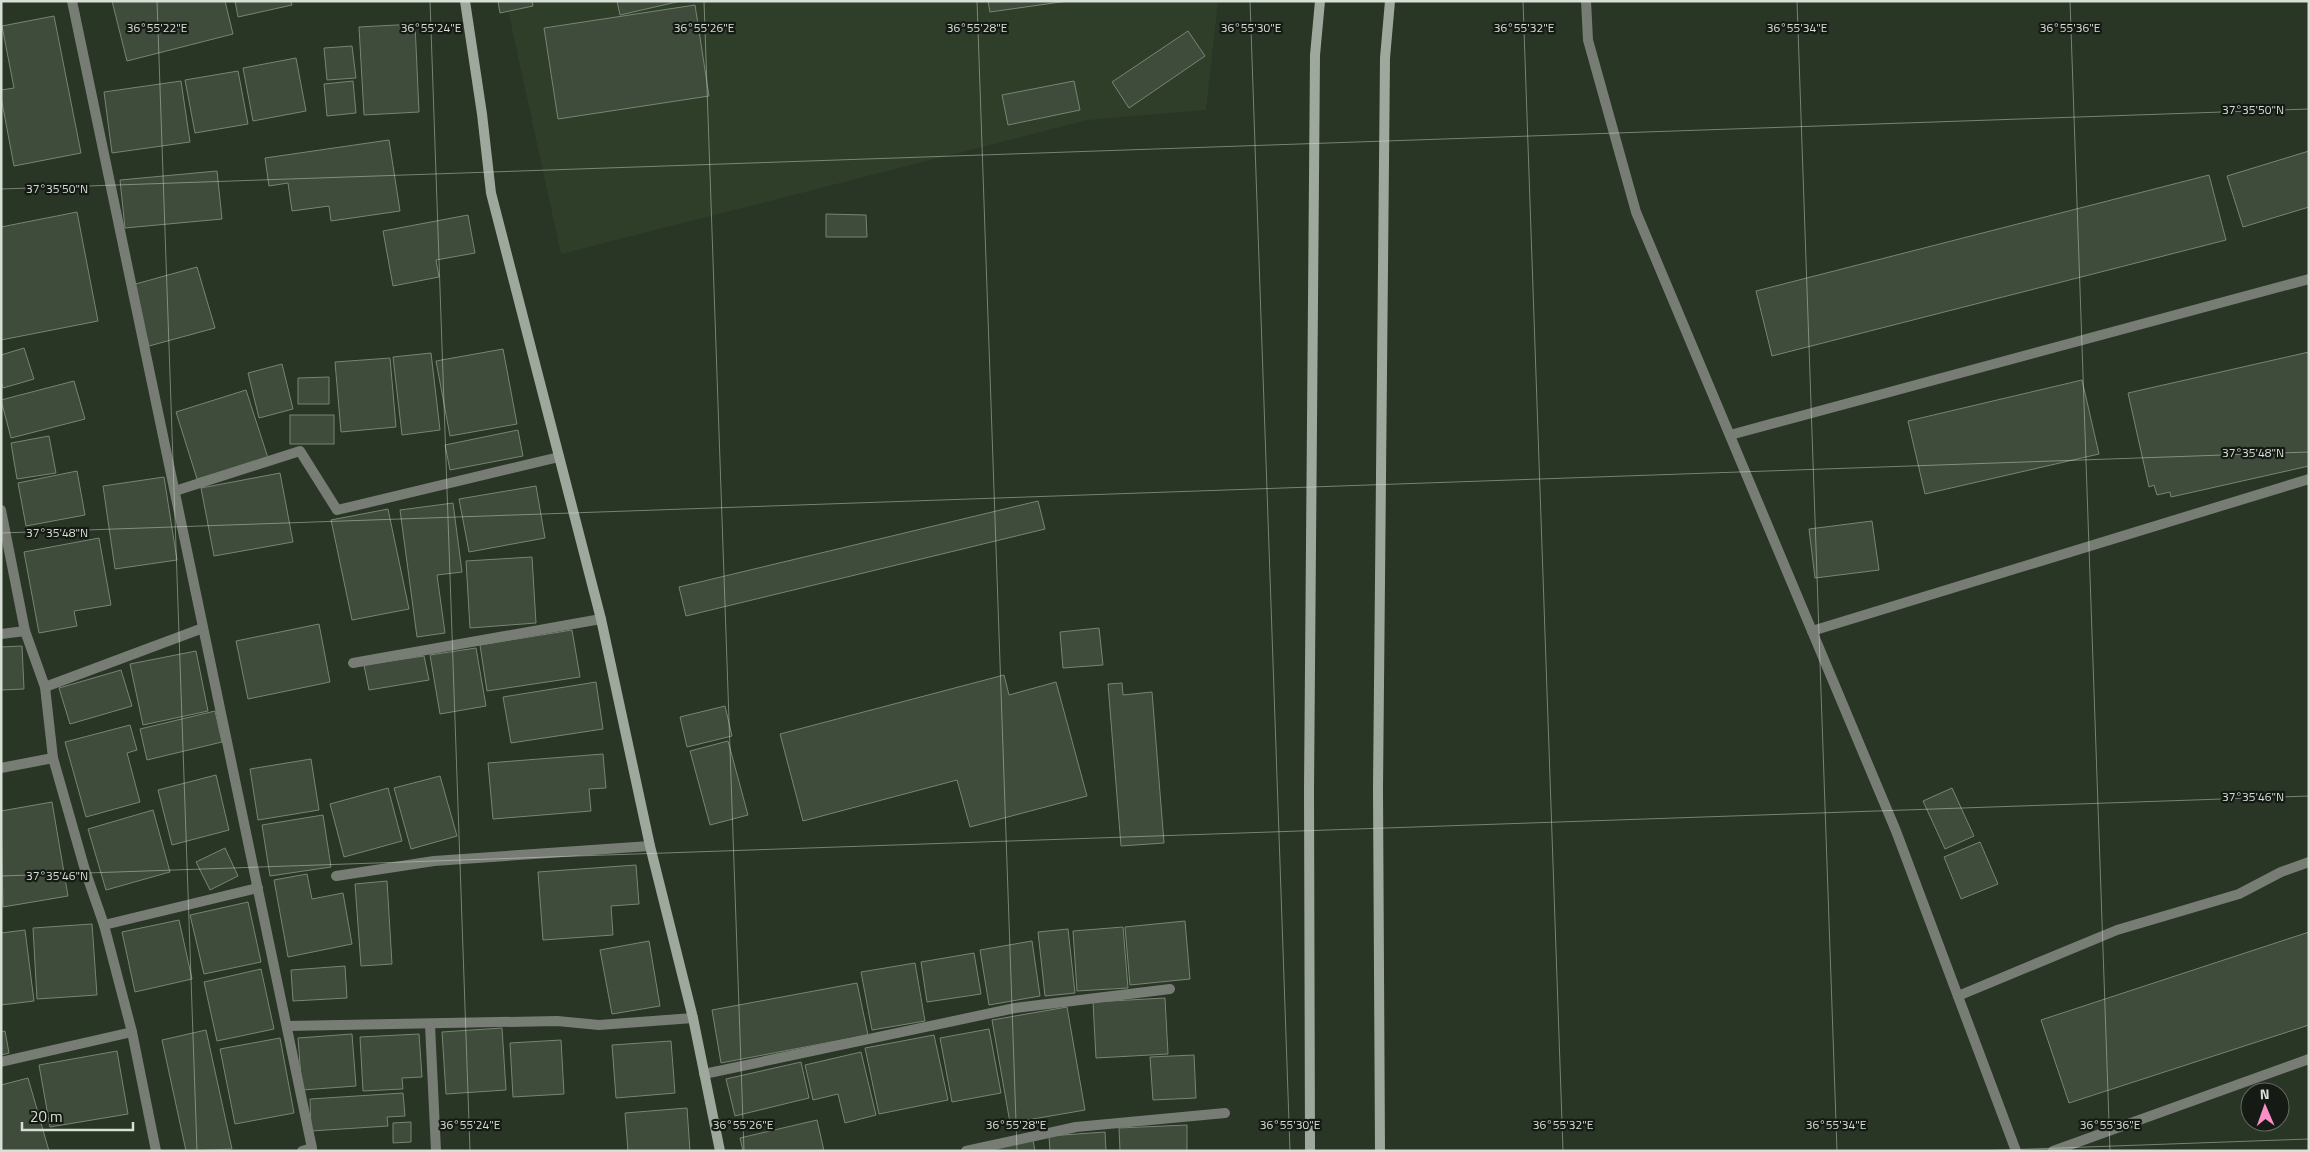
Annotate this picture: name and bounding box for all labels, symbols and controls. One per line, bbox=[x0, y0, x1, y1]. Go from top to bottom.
text: 36°55'22"E bbox=[127, 18, 188, 37]
text: 36°55'24"E bbox=[401, 18, 462, 37]
text: 36°55'26"E bbox=[674, 18, 735, 37]
text: 36°55'28"E bbox=[947, 18, 1008, 37]
text: 36°55'30"E bbox=[1221, 18, 1282, 37]
text: 36°55'32"E bbox=[1494, 18, 1555, 37]
text: 36°55'34"E bbox=[1767, 18, 1828, 37]
text: 36°55'36"E bbox=[2040, 18, 2101, 37]
text: 37°35'50"N bbox=[2222, 100, 2284, 119]
text: 37°35'50"N bbox=[26, 179, 88, 198]
text: 37°35'48"N bbox=[2222, 443, 2284, 462]
text: 37°35'48"N bbox=[26, 523, 88, 542]
text: 37°35'46"N bbox=[2222, 787, 2284, 806]
text: 37°35'46"N bbox=[26, 866, 88, 885]
north arrow bbox=[2240, 1082, 2290, 1132]
text: N bbox=[2259, 1083, 2270, 1104]
scale bar bbox=[22, 1100, 134, 1132]
text: 20 m bbox=[30, 1105, 63, 1128]
text: 36°55'24"E bbox=[440, 1115, 501, 1134]
text: 36°55'26"E bbox=[713, 1115, 774, 1134]
text: 36°55'28"E bbox=[986, 1115, 1047, 1134]
text: 36°55'30"E bbox=[1260, 1115, 1321, 1134]
text: 36°55'32"E bbox=[1533, 1115, 1594, 1134]
text: 36°55'34"E bbox=[1806, 1115, 1867, 1134]
text: 36°55'36"E bbox=[2080, 1115, 2141, 1134]

